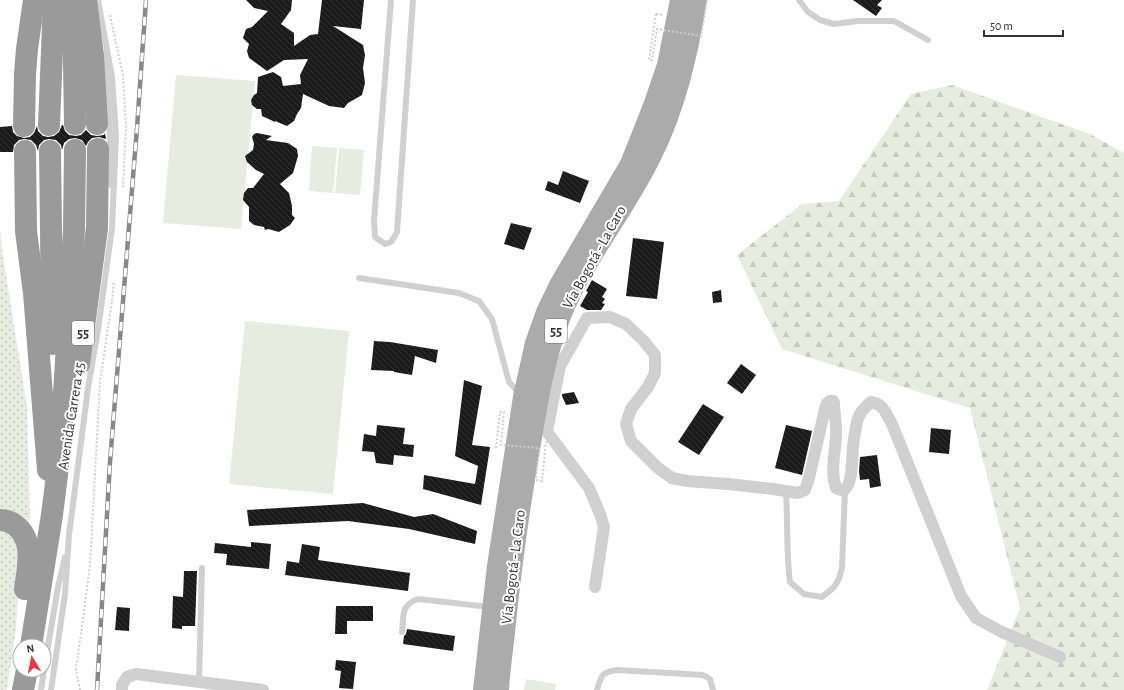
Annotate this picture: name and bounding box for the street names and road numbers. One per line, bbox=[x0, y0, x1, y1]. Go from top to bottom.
street label: Vía Bogotá - La Caro bbox=[560, 203, 629, 311]
road number: 55 bbox=[545, 319, 567, 343]
road number: 55 bbox=[72, 321, 94, 345]
street label: Avenida Carrera 45 bbox=[56, 361, 87, 471]
street label: Vía Bogotá - La Caro bbox=[499, 509, 528, 625]

